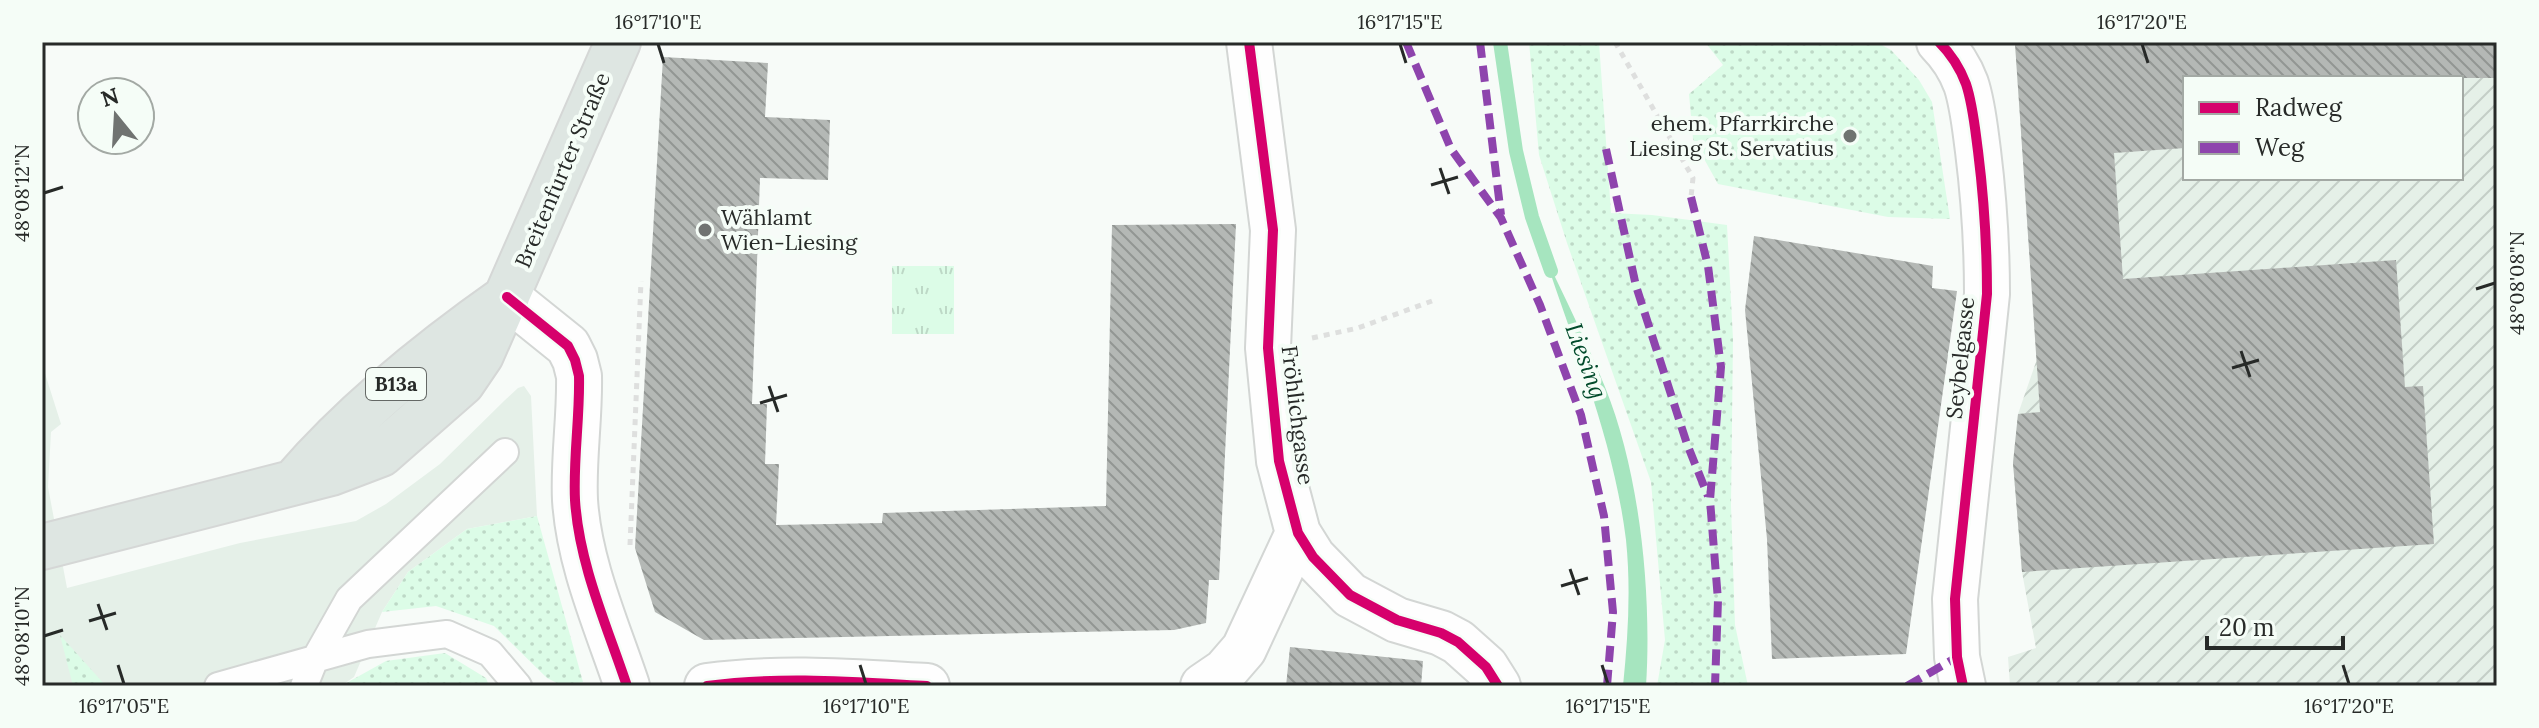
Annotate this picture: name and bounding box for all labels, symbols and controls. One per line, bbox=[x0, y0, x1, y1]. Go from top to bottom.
text: 16°17'10"E bbox=[615, 9, 701, 34]
text: 16°17'15"E bbox=[1357, 9, 1443, 34]
text: 16°17'20"E bbox=[2097, 9, 2187, 34]
street label: Breitenfurter Straße bbox=[508, 68, 616, 272]
north arrow bbox=[76, 76, 156, 156]
legend bbox=[2183, 76, 2463, 180]
text: N bbox=[97, 81, 122, 113]
text: Radweg bbox=[2255, 92, 2343, 123]
place label: ehem. Pfarrkirche Liesing St. Servatius bbox=[1629, 109, 1834, 162]
marker: ehem. Pfarrkirche Liesing St. Servatius bbox=[1841, 127, 1859, 145]
text: Weg bbox=[2255, 132, 2305, 163]
text: 48°08'12"N bbox=[9, 144, 34, 242]
place label: Wählamt Wien-Liesing bbox=[721, 203, 858, 256]
marker: Wählamt Wien-Liesing bbox=[696, 221, 714, 239]
text: 48°08'08"N bbox=[2504, 231, 2529, 335]
street label: Seybelgasse bbox=[1940, 296, 1980, 420]
water label: Liesing bbox=[1559, 319, 1614, 403]
street label: Fröhlichgasse bbox=[1276, 344, 1320, 486]
road number: B13a bbox=[366, 368, 426, 400]
text: 48°08'10"N bbox=[9, 586, 34, 686]
scale bar bbox=[2207, 600, 2343, 650]
text: 20 m bbox=[2219, 612, 2275, 643]
text: 16°17'05"E bbox=[79, 693, 169, 718]
text: 16°17'10"E bbox=[823, 693, 909, 718]
text: 16°17'15"E bbox=[1565, 693, 1651, 718]
text: 16°17'20"E bbox=[2304, 693, 2394, 718]

